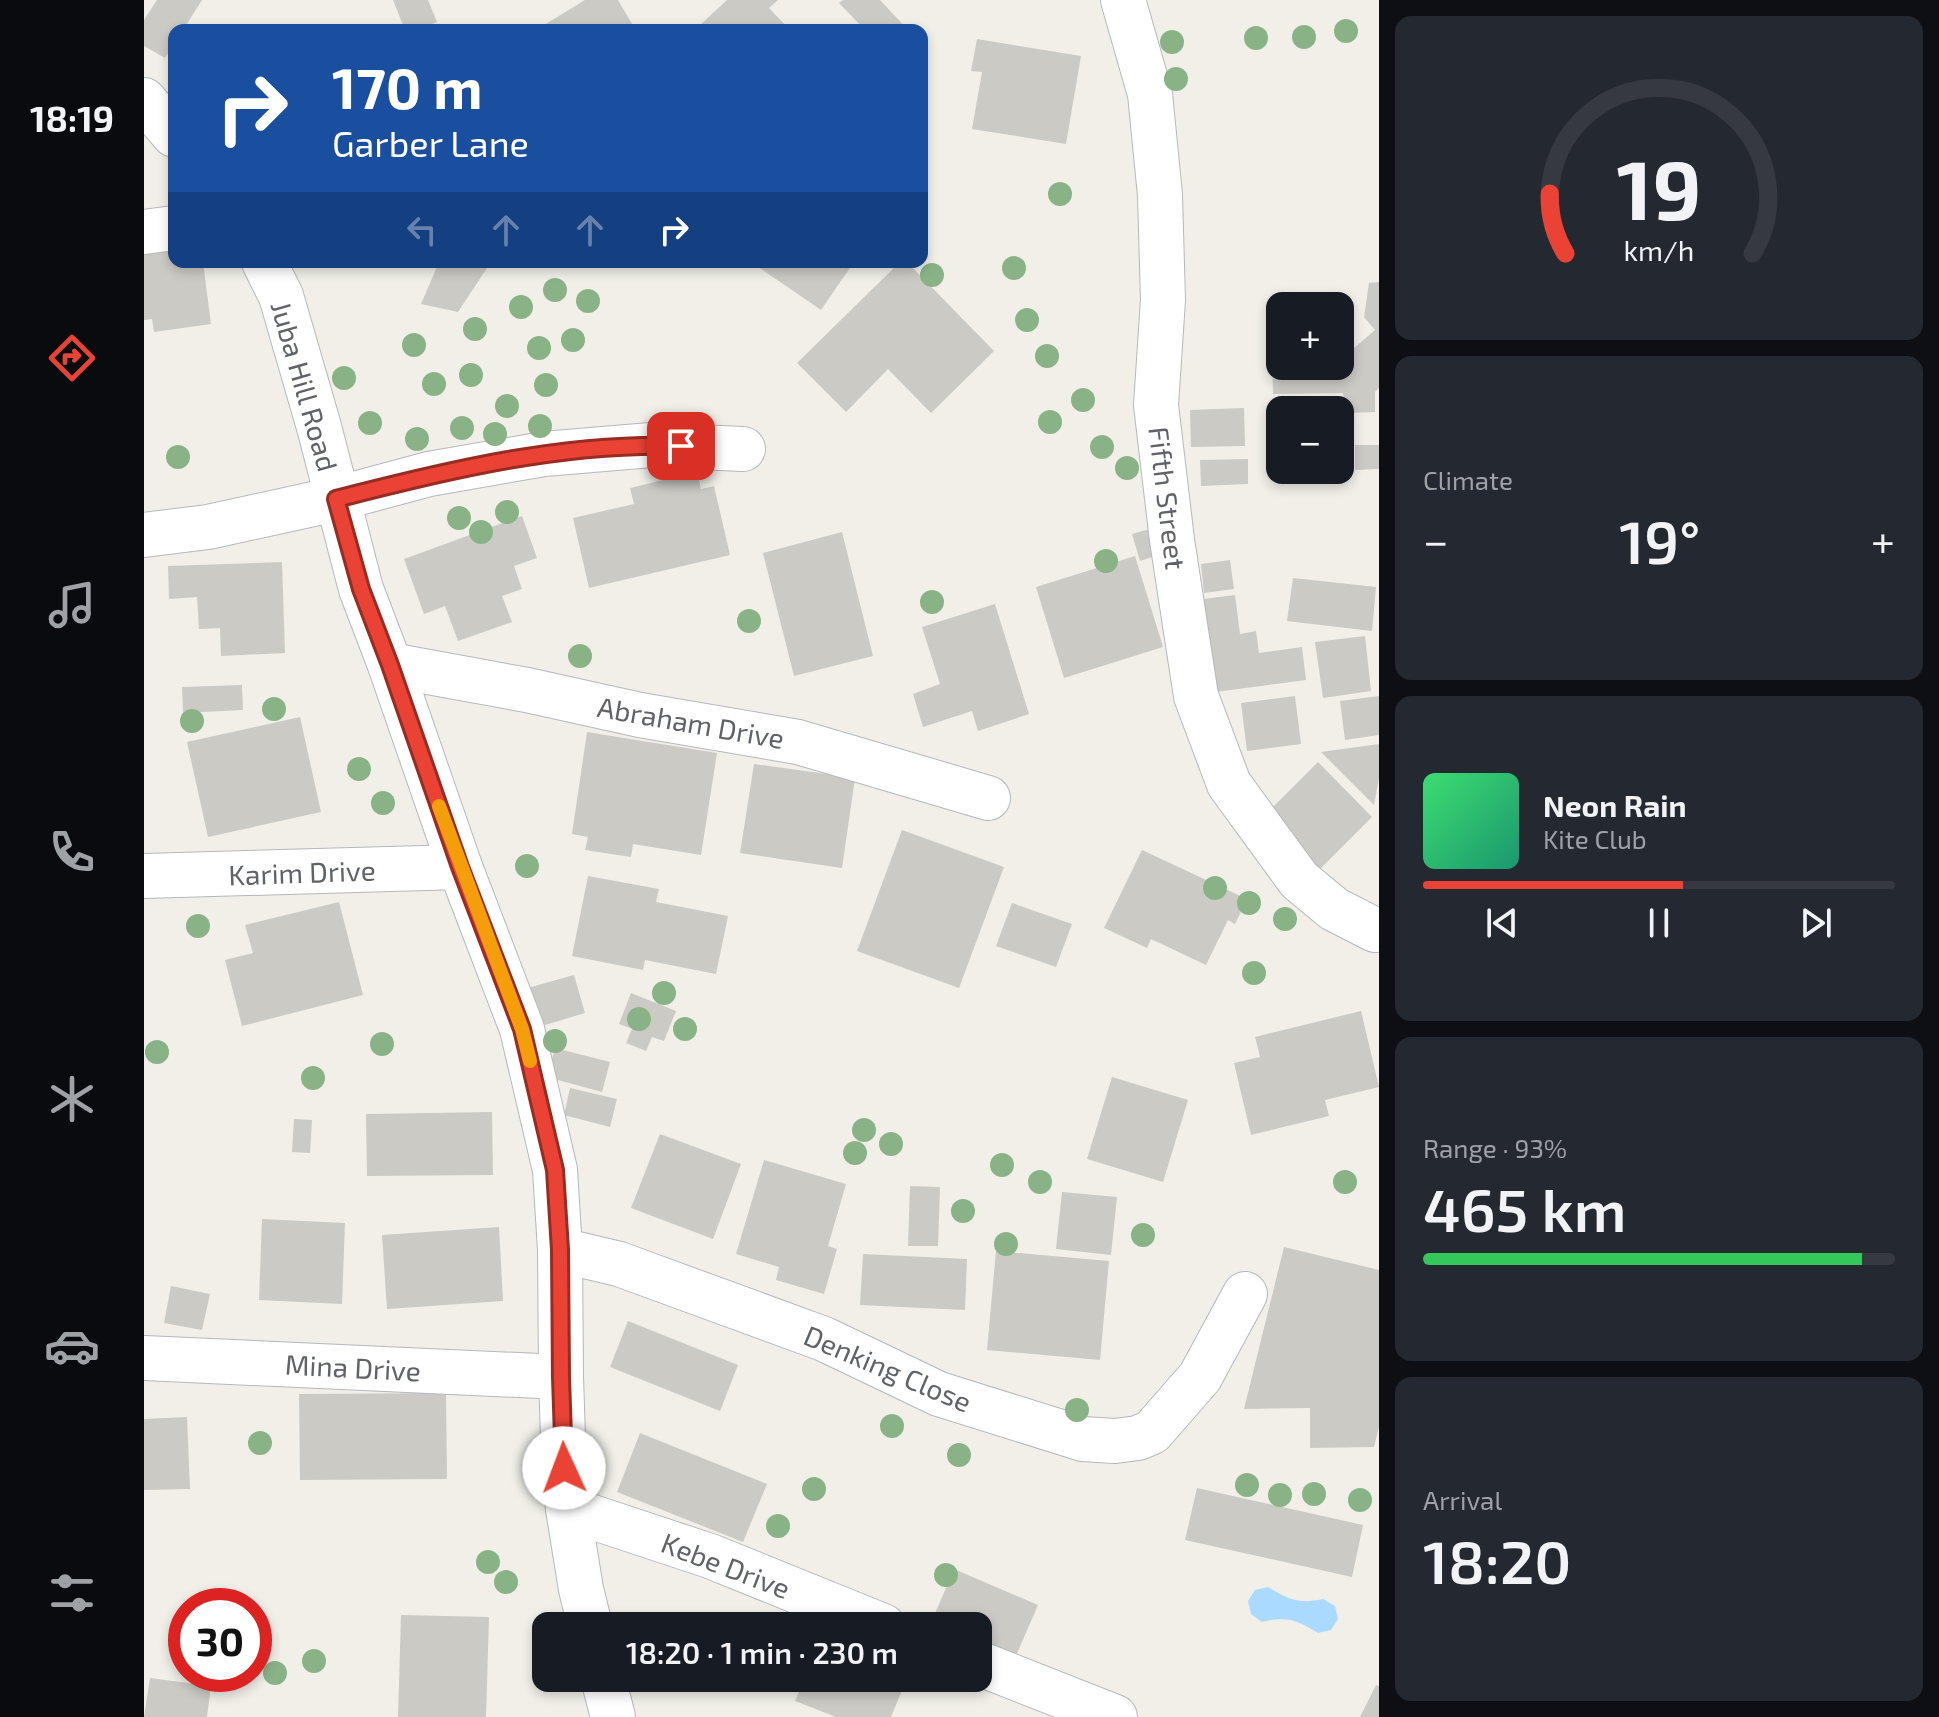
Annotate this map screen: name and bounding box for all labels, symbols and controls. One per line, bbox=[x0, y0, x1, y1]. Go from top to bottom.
text: 170 m bbox=[332, 53, 483, 120]
icon: right bbox=[200, 56, 304, 160]
text: 18:19 bbox=[30, 96, 114, 139]
text: Garber Lane bbox=[332, 121, 529, 164]
text: 19 bbox=[1616, 137, 1702, 237]
icon: left bbox=[400, 208, 444, 252]
icon: ahead bbox=[484, 208, 528, 252]
icon: ahead bbox=[568, 208, 612, 252]
icon: right bbox=[652, 208, 696, 252]
text: km/h bbox=[1624, 232, 1694, 267]
map controls bbox=[1266, 292, 1354, 484]
button: + bbox=[1266, 292, 1354, 380]
street label: Juba Hill Road bbox=[264, 297, 346, 475]
icon: directions bbox=[44, 330, 100, 386]
button: − bbox=[1266, 396, 1354, 484]
pin bbox=[647, 412, 715, 480]
icon: arrive bbox=[659, 424, 703, 468]
street label: Fifth Street bbox=[1142, 425, 1194, 571]
text: Climate bbox=[1423, 464, 1513, 495]
text: 19° bbox=[1619, 504, 1700, 576]
text: − bbox=[1423, 513, 1449, 566]
text: + bbox=[1871, 513, 1895, 566]
icon: music bbox=[44, 577, 100, 633]
street label: Abraham Drive bbox=[595, 689, 787, 755]
text: Neon Rain bbox=[1543, 787, 1687, 823]
text: Kite Club bbox=[1543, 823, 1647, 854]
icon: phone bbox=[44, 824, 100, 880]
street label: Karim Drive bbox=[228, 852, 376, 892]
icon: previous bbox=[1480, 901, 1524, 945]
icon: pause bbox=[1637, 901, 1681, 945]
icon: next bbox=[1794, 901, 1838, 945]
icon: climate bbox=[44, 1071, 100, 1127]
text: Range · 93% bbox=[1423, 1132, 1567, 1163]
text: 465 km bbox=[1423, 1172, 1626, 1244]
street label: Denking Close bbox=[799, 1317, 977, 1419]
icon: car bbox=[44, 1318, 100, 1374]
street label: Mina Drive bbox=[284, 1346, 422, 1388]
position arrow bbox=[522, 1426, 606, 1510]
text: Arrival bbox=[1423, 1484, 1502, 1515]
text: 18:20 bbox=[1423, 1524, 1571, 1596]
street label: Kebe Drive bbox=[657, 1525, 795, 1605]
icon: filters bbox=[44, 1565, 100, 1621]
speed limit sign: 30 bbox=[168, 1588, 272, 1692]
text: 18:20 · 1 min · 230 m bbox=[626, 1634, 898, 1670]

